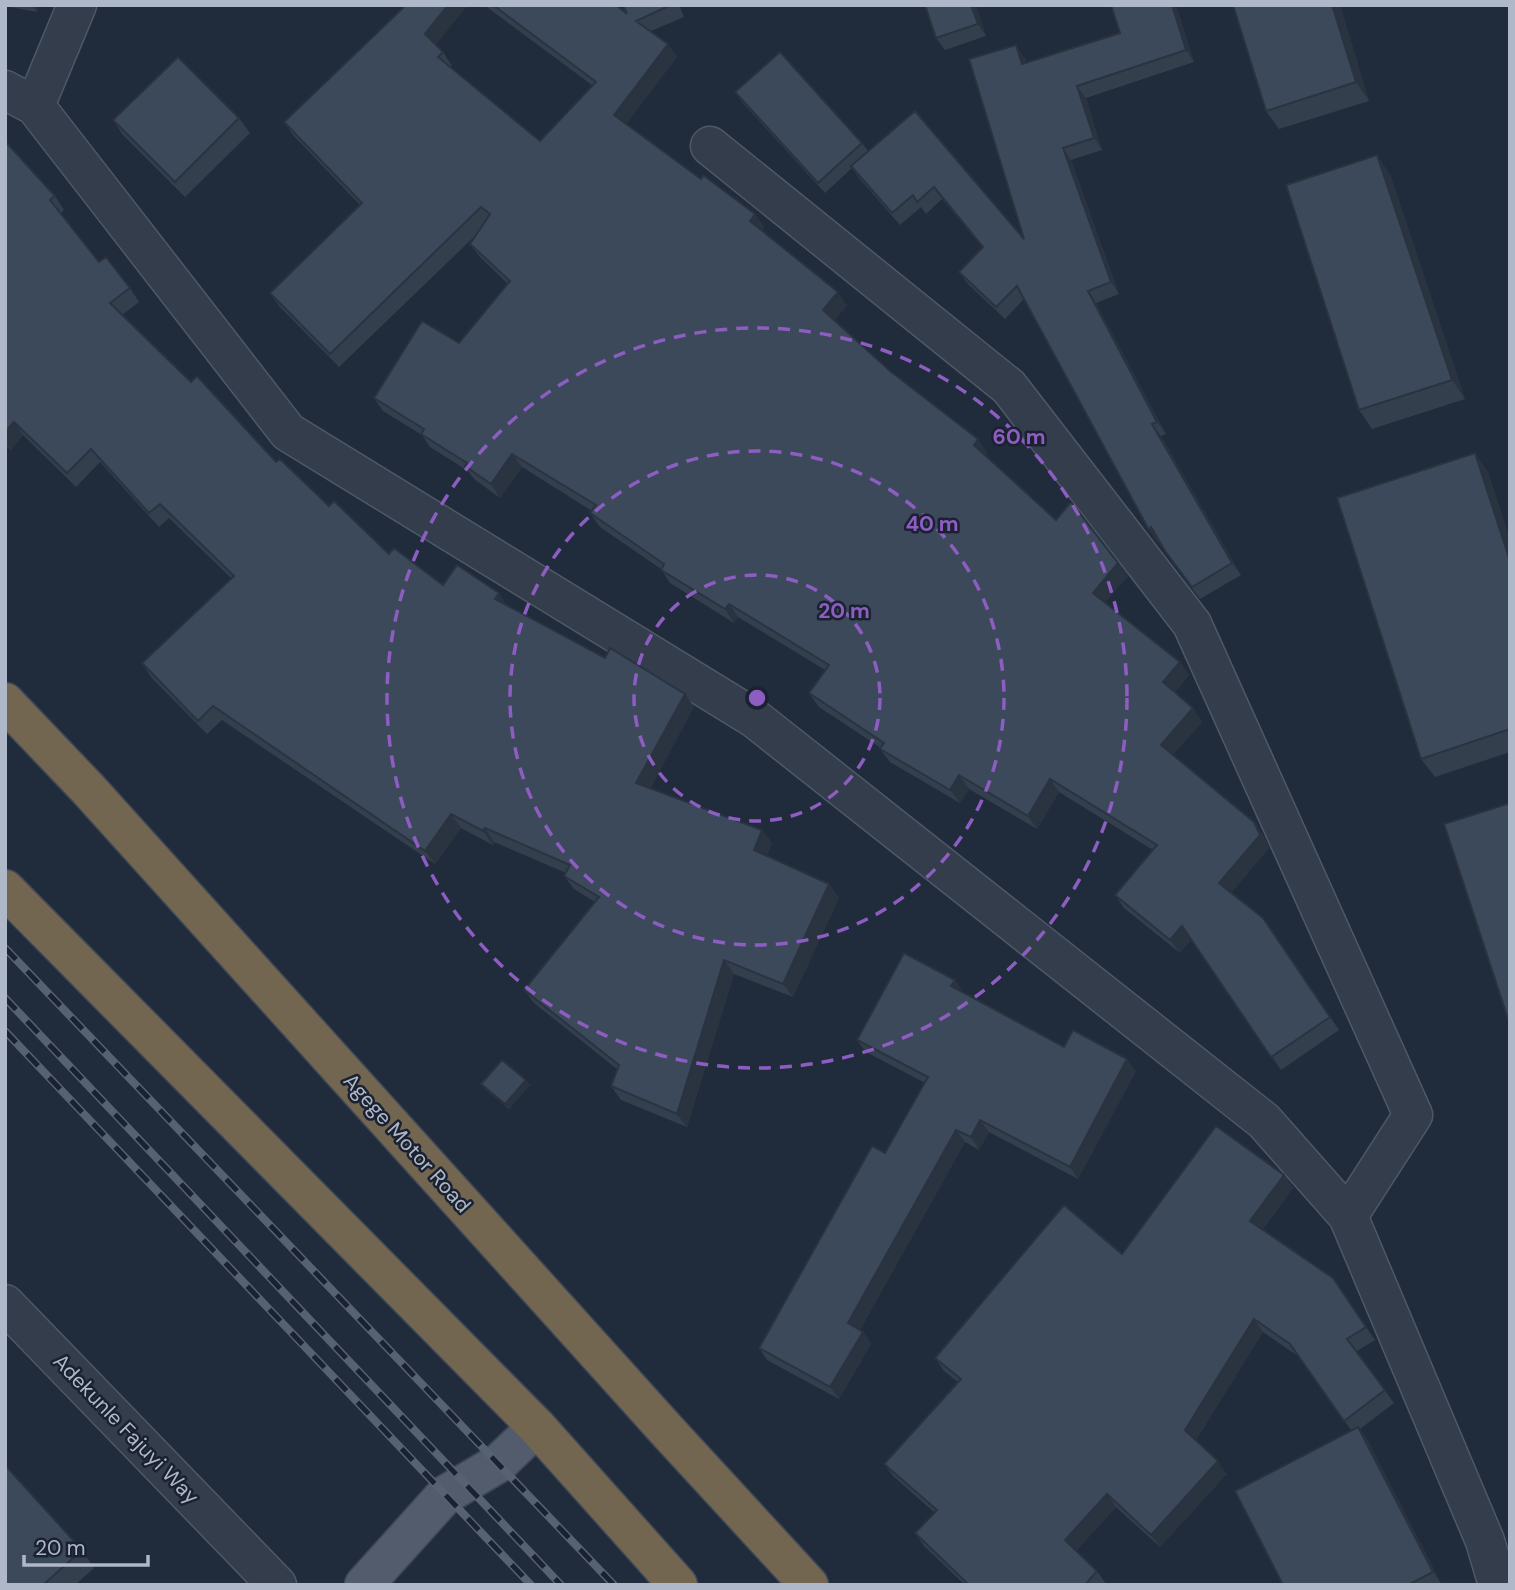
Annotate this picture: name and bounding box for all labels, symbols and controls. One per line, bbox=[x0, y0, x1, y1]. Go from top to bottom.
text: 60 m bbox=[993, 423, 1045, 451]
text: 40 m bbox=[905, 510, 959, 538]
text: 20 m bbox=[818, 597, 870, 625]
centre of rings bbox=[745, 686, 769, 710]
street label: Agege Motor Road bbox=[337, 1067, 477, 1219]
street label: Adekunle Fajuyi Way bbox=[47, 1348, 205, 1510]
scale bar bbox=[24, 1524, 149, 1568]
text: 20 m bbox=[35, 1534, 86, 1562]

